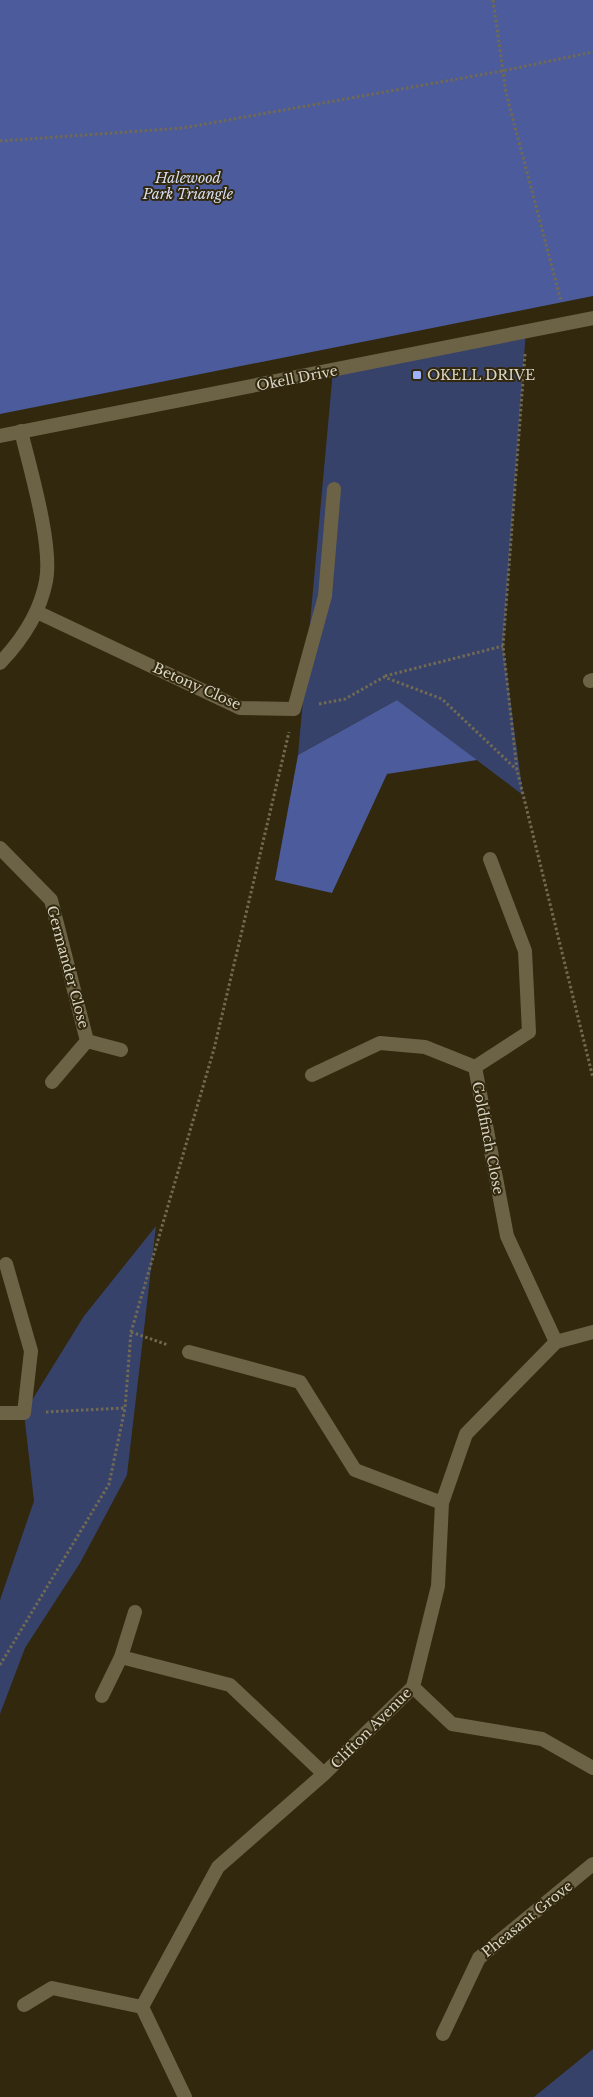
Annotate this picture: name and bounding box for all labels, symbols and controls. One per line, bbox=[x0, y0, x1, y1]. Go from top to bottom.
park label: Halewood Park Triangle bbox=[142, 169, 234, 203]
street label: Okell Drive bbox=[255, 361, 339, 395]
place label: OKELL DRIVE bbox=[427, 366, 535, 384]
marker: OKELL DRIVE bbox=[411, 369, 423, 381]
street label: Betony Close bbox=[150, 659, 244, 713]
street label: Germander Close bbox=[43, 904, 93, 1030]
street label: Goldfinch Close bbox=[468, 1080, 508, 1196]
street label: Clifton Avenue bbox=[327, 1684, 415, 1772]
street label: Pheasant Grove bbox=[478, 1877, 576, 1961]

